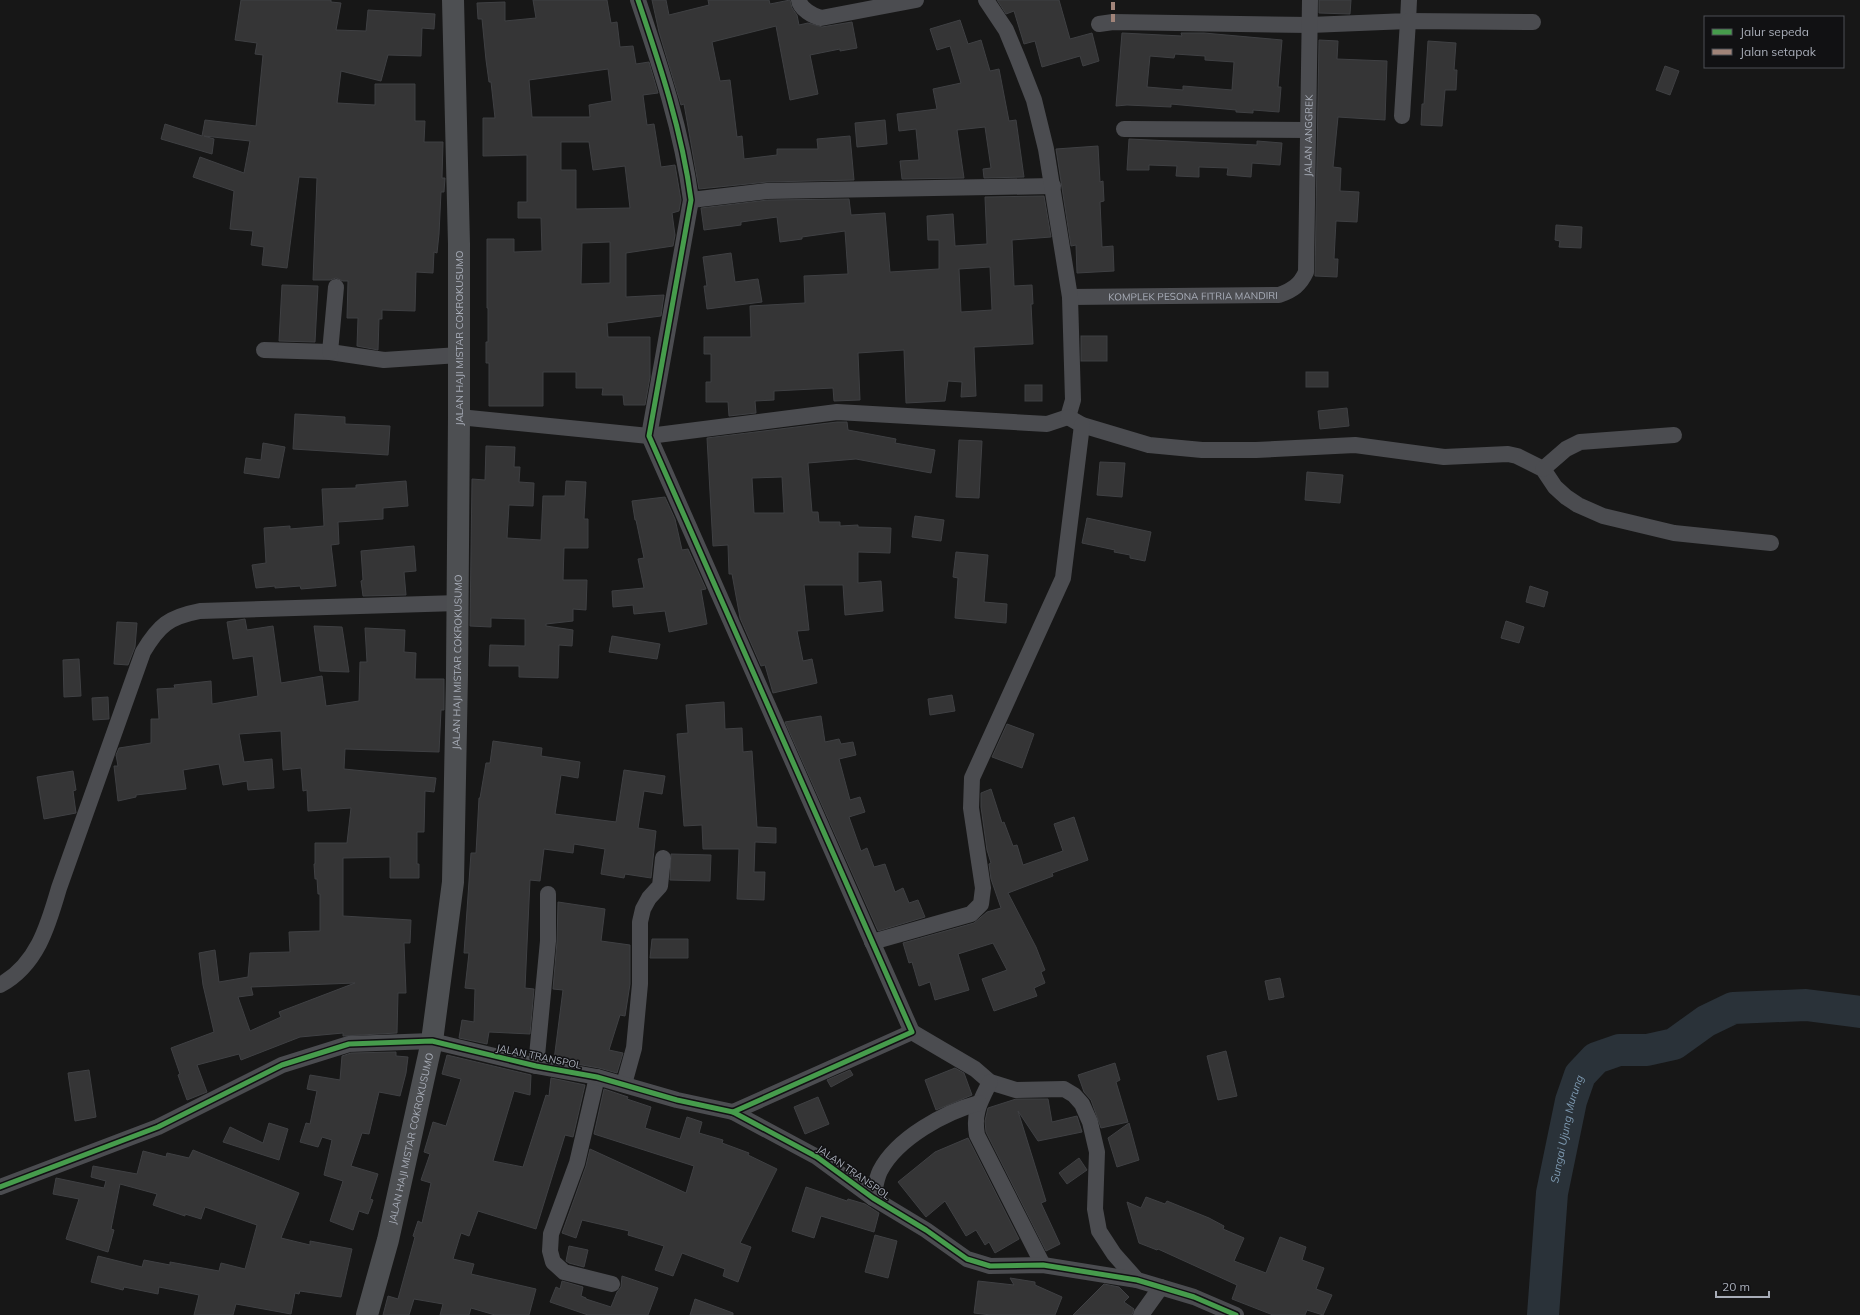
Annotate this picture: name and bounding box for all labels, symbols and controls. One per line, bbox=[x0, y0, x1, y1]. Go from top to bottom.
legend bbox=[1704, 16, 1844, 68]
text: Jalur sepeda bbox=[1740, 24, 1809, 39]
text: Jalan setapak bbox=[1740, 44, 1817, 59]
street label: JALAN ANGGREK bbox=[1301, 94, 1316, 177]
street label: JALAN HAJI MISTAR COKROKUSUMO bbox=[453, 250, 466, 426]
street label: KOMPLEK PESONA FITRIA MANDIRI bbox=[1108, 289, 1278, 304]
street label: JALAN HAJI MISTAR COKROKUSUMO bbox=[450, 574, 465, 750]
street label: JALAN TRANSPOL bbox=[495, 1041, 583, 1072]
street label: JALAN HAJI MISTAR COKROKUSUMO bbox=[386, 1051, 436, 1225]
water label: Sungai Ujung Murung bbox=[1547, 1073, 1587, 1184]
street label: JALAN TRANSPOL bbox=[814, 1142, 893, 1203]
scale bar bbox=[1716, 1273, 1769, 1299]
text: 20 m bbox=[1722, 1279, 1750, 1294]

